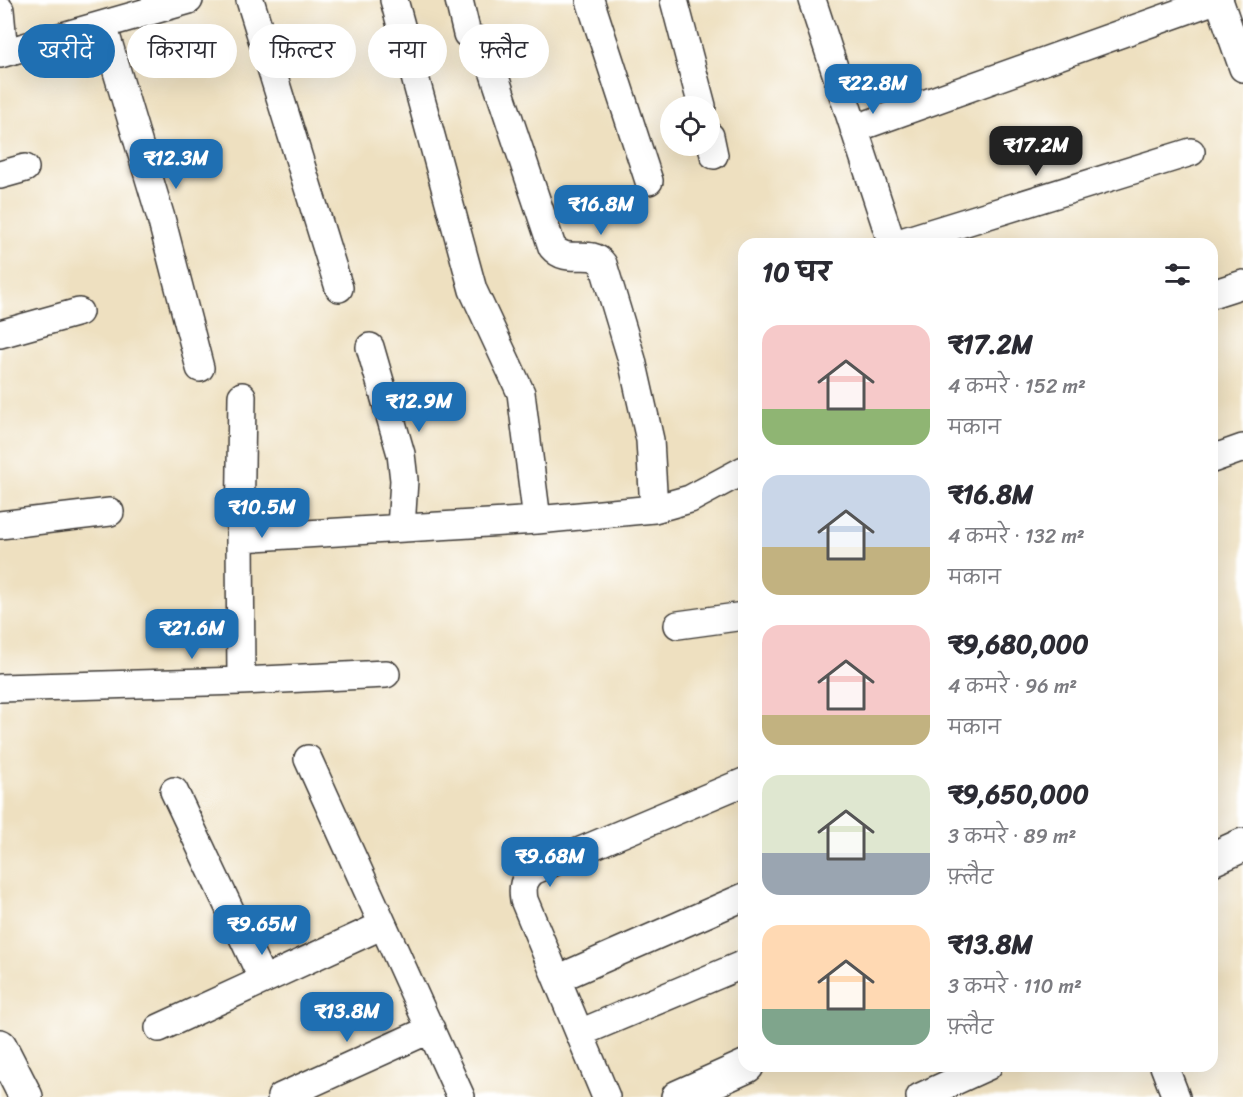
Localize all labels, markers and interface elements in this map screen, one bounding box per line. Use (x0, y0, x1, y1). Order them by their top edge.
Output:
chip: खरीदें (18, 24, 115, 78)
chip: किराया (127, 24, 237, 78)
chip: फ़िल्टर (249, 24, 356, 78)
chip: नया (368, 24, 447, 78)
chip: फ़्लैट (459, 24, 549, 78)
pin: ₹22.8M (824, 64, 922, 115)
text: ₹22.8M (839, 66, 907, 101)
map controls (660, 96, 720, 156)
button: locate (660, 96, 720, 156)
pin: ₹17.2M (987, 126, 1085, 177)
text: ₹17.2M (1003, 128, 1069, 163)
pin: ₹12.3M (127, 139, 225, 190)
text: ₹12.3M (144, 141, 208, 176)
pin: ₹16.8M (552, 185, 650, 236)
text: ₹16.8M (568, 187, 634, 222)
text: 10 घर (762, 249, 831, 295)
icon: filters (1161, 258, 1194, 291)
text: ₹17.2M (948, 321, 1033, 367)
icon: home (810, 349, 882, 421)
text: 4 कमरे · 152 m² (948, 369, 1086, 404)
pin: ₹12.9M (370, 382, 468, 433)
text: ₹12.9M (386, 384, 452, 419)
text: मकान (948, 410, 1001, 445)
text: ₹16.8M (948, 471, 1033, 517)
pin: ₹10.5M (213, 488, 311, 539)
text: ₹10.5M (229, 490, 296, 525)
icon: home (810, 499, 882, 571)
text: 4 कमरे · 132 m² (948, 519, 1085, 554)
text: मकान (948, 560, 1001, 595)
pin: ₹21.6M (143, 609, 241, 660)
text: ₹21.6M (159, 611, 225, 646)
text: ₹9,680,000 (948, 621, 1089, 667)
icon: home (810, 649, 882, 721)
text: 4 कमरे · 96 m² (948, 669, 1077, 704)
text: मकान (948, 710, 1001, 745)
text: ₹9,650,000 (948, 771, 1089, 817)
icon: home (810, 799, 882, 871)
text: 3 कमरे · 89 m² (948, 819, 1076, 854)
pin: ₹9.68M (501, 837, 599, 888)
text: ₹9.68M (515, 839, 585, 874)
text: फ़्लैट (948, 860, 994, 895)
pin: ₹9.65M (213, 905, 311, 956)
text: ₹9.65M (227, 907, 297, 942)
text: ₹13.8M (948, 921, 1033, 967)
icon: home (810, 949, 882, 1021)
text: 3 कमरे · 110 m² (948, 969, 1082, 1004)
pin: ₹13.8M (298, 992, 396, 1043)
text: ₹13.8M (314, 994, 380, 1029)
text: फ़्लैट (948, 1010, 994, 1045)

